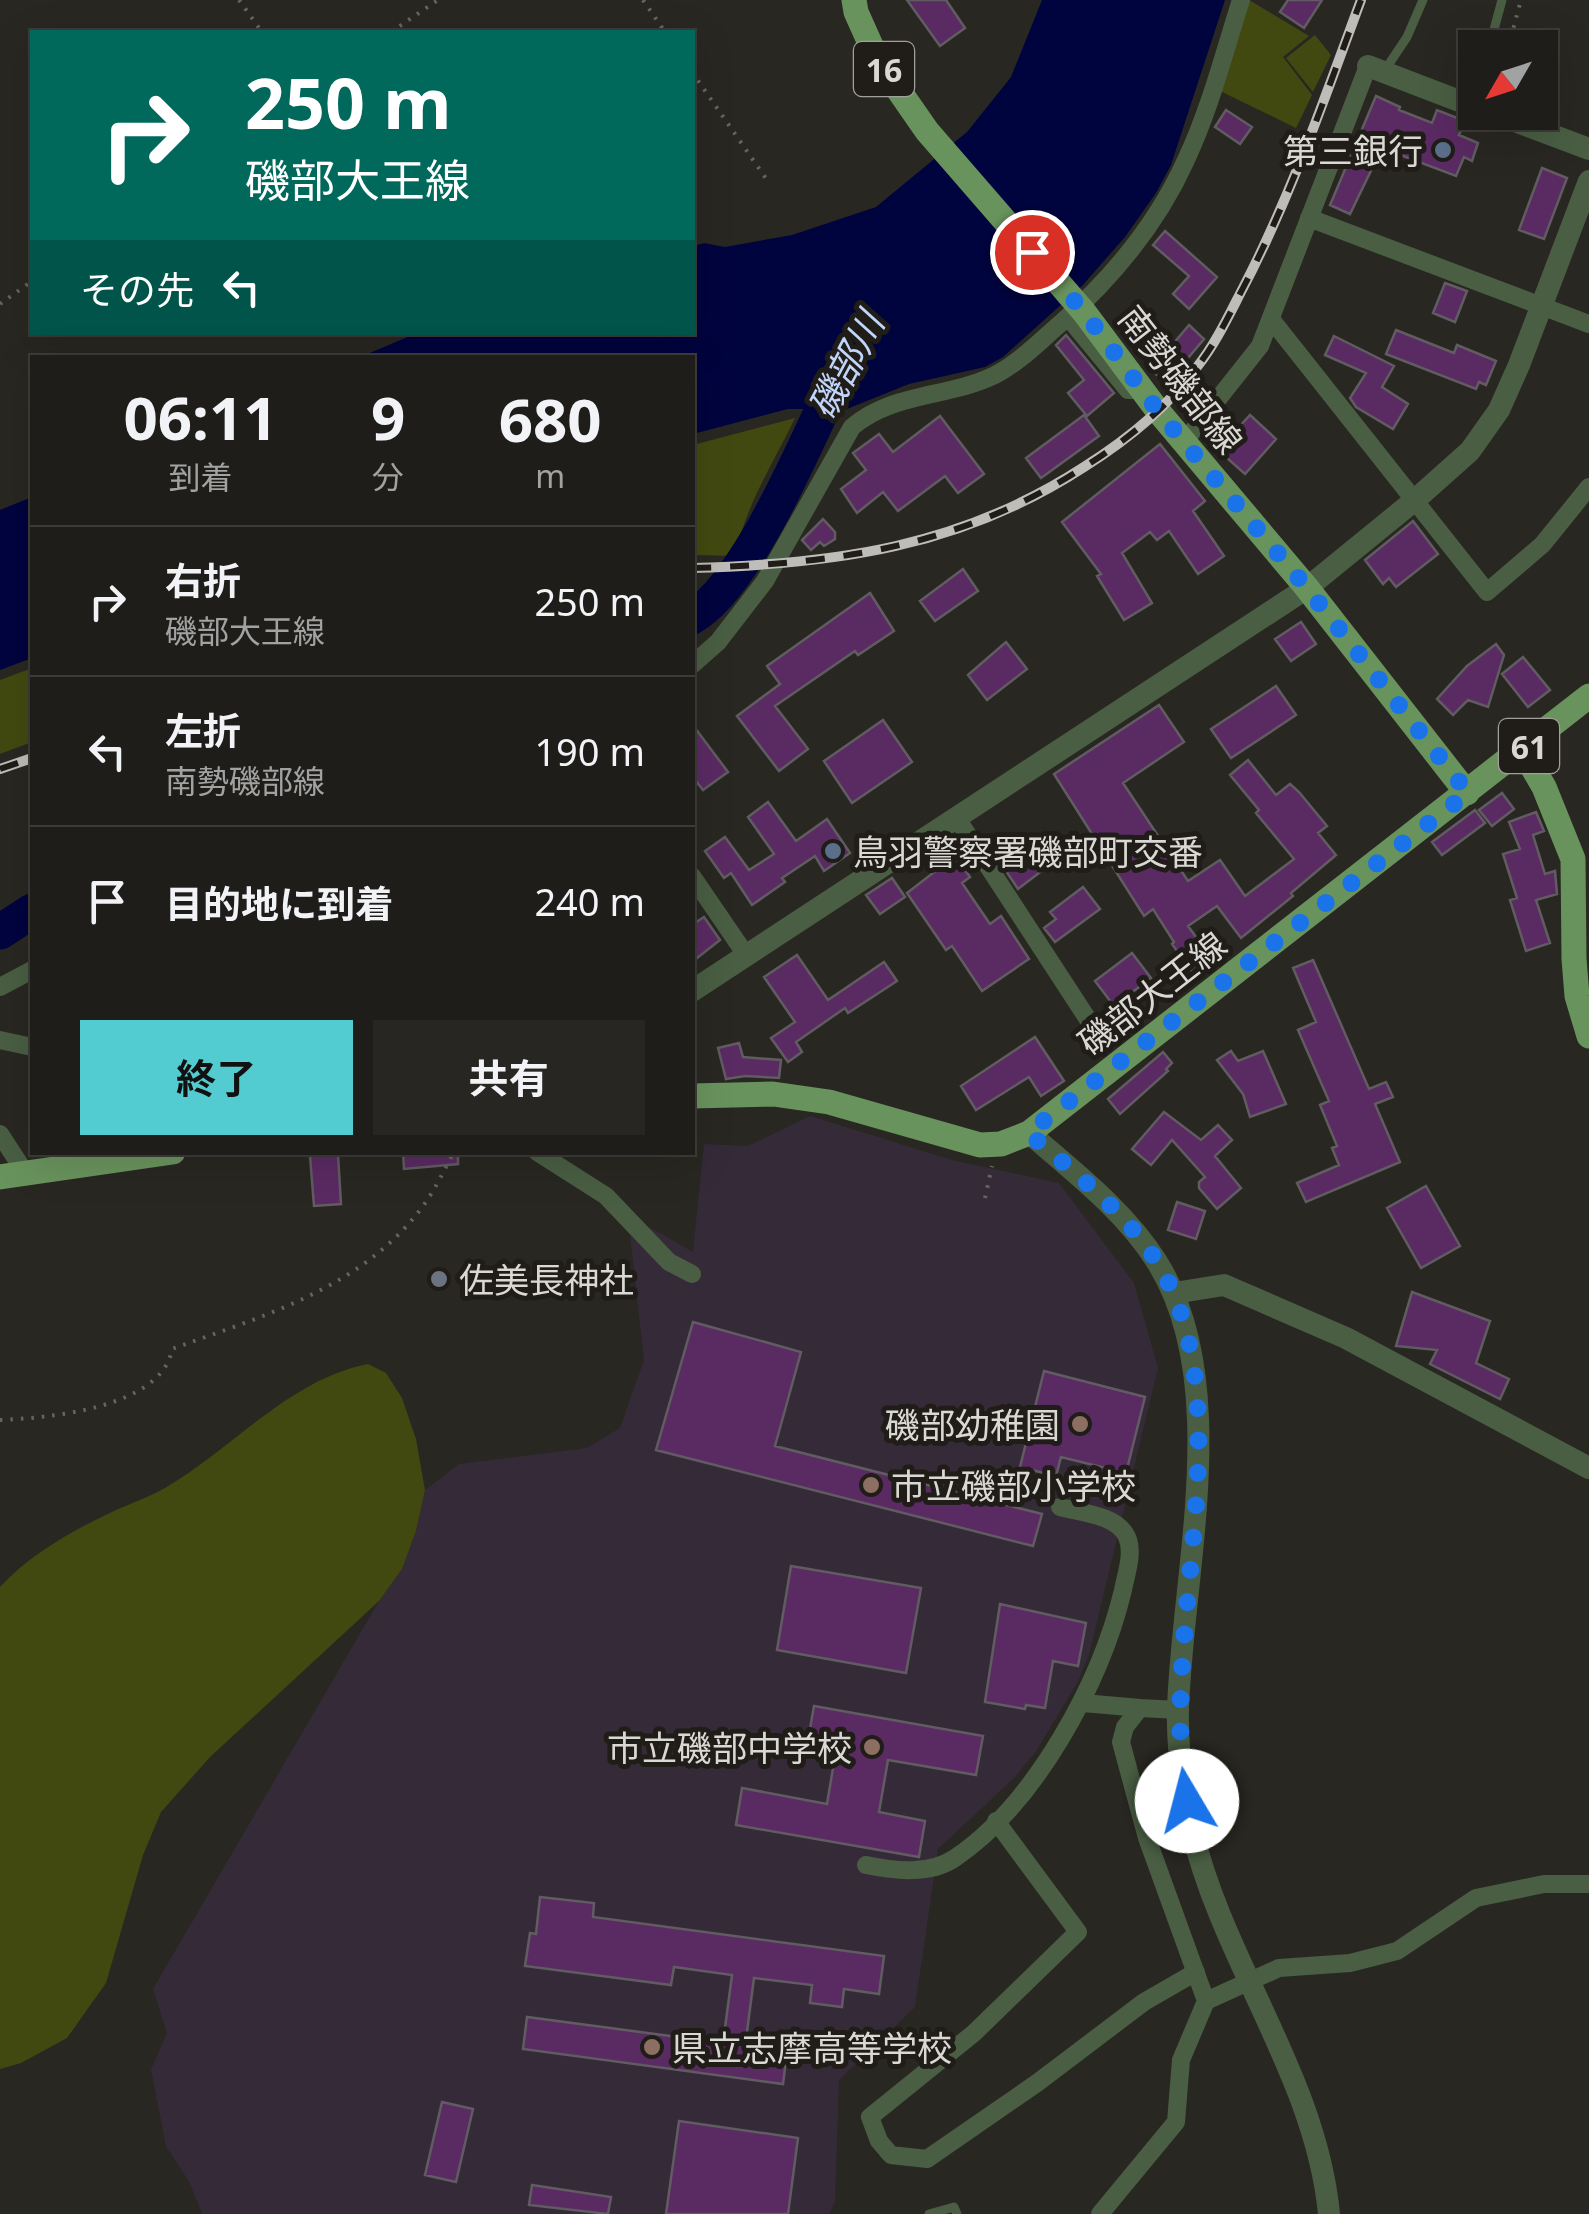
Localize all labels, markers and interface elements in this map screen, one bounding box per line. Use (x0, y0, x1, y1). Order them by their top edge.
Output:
north arrow (1458, 30, 1558, 130)
map controls (1458, 30, 1558, 130)
road number: 16 (854, 42, 914, 96)
text: 250 m (245, 54, 452, 150)
icon: right (80, 70, 210, 200)
place label: 第三銀行 (1283, 127, 1423, 174)
marker: 第三銀行 (1432, 139, 1454, 161)
text: 磯部大王線 (245, 149, 470, 210)
pin (990, 210, 1075, 295)
icon: arrive (1005, 225, 1060, 280)
icon: left (214, 260, 269, 315)
text: その先 (80, 263, 194, 315)
street label: 南勢磯部線 (1109, 296, 1253, 462)
water label: 磯部川 (795, 299, 897, 428)
text: 06:11 (123, 376, 278, 458)
text: 9 (371, 376, 405, 458)
text: 680 (499, 378, 602, 460)
text: m (535, 454, 565, 497)
text: 到着 (168, 455, 232, 498)
text: 分 (372, 455, 404, 498)
text: 右折 (165, 554, 241, 606)
icon: right (80, 574, 135, 629)
text: 250 m (534, 575, 645, 627)
text: 磯部大王線 (165, 609, 325, 652)
text: 左折 (165, 704, 241, 756)
road number: 61 (1499, 719, 1559, 773)
icon: left (80, 724, 135, 779)
text: 190 m (534, 725, 645, 777)
text: 南勢磯部線 (165, 759, 325, 802)
place label: 鳥羽警察署磯部町交番 (853, 828, 1203, 875)
marker: 鳥羽警察署磯部町交番 (822, 840, 844, 862)
icon: arrive (80, 874, 135, 929)
text: 240 m (534, 875, 645, 927)
text: 目的地に到着 (165, 877, 393, 929)
street label: 磯部大王線 (1069, 921, 1235, 1065)
button: 終了 (80, 1020, 353, 1135)
button: 共有 (373, 1020, 645, 1135)
place label: 佐美長神社 (459, 1256, 634, 1303)
marker: 佐美長神社 (428, 1268, 450, 1290)
place label: 磯部幼稚園 (885, 1401, 1060, 1448)
marker: 磯部幼稚園 (1069, 1413, 1091, 1435)
place label: 市立磯部小学校 (891, 1462, 1136, 1509)
marker: 市立磯部小学校 (860, 1474, 882, 1496)
place label: 市立磯部中学校 (607, 1724, 852, 1771)
marker: 市立磯部中学校 (861, 1736, 883, 1758)
position arrow (1135, 1749, 1239, 1853)
place label: 県立志摩高等学校 (672, 2024, 952, 2071)
marker: 県立志摩高等学校 (641, 2036, 663, 2058)

